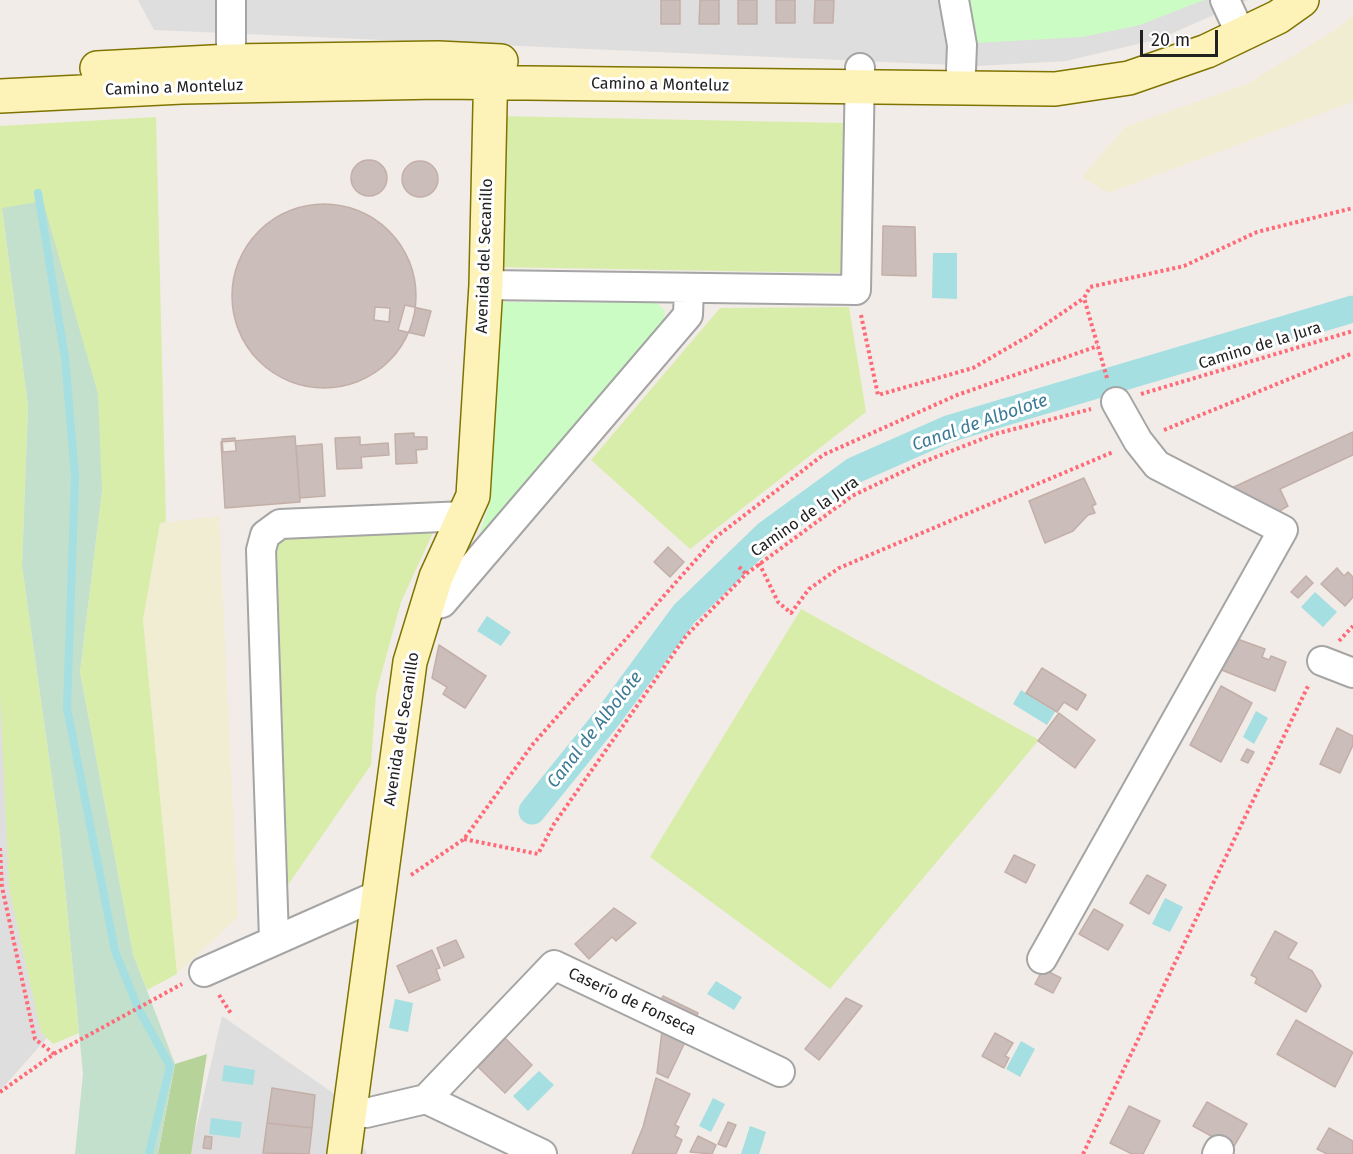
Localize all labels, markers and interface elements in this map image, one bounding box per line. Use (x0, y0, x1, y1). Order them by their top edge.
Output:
scale bar (1143, 18, 1221, 56)
text: 20 m (1151, 29, 1190, 51)
street label: Camino a Monteluz (591, 74, 729, 96)
street label: Camino a Monteluz (105, 76, 243, 100)
street label: Avenida del Secanillo (473, 178, 497, 334)
street label: Camino de la Jura (1196, 318, 1324, 374)
water label: Canal de Albolote (909, 390, 1051, 456)
street label: Camino de la Jura (747, 473, 863, 561)
street label: Avenida del Secanillo (380, 651, 424, 807)
water label: Canal de Albolote (543, 667, 647, 793)
street label: Caserío de Fonseca (565, 964, 699, 1040)

